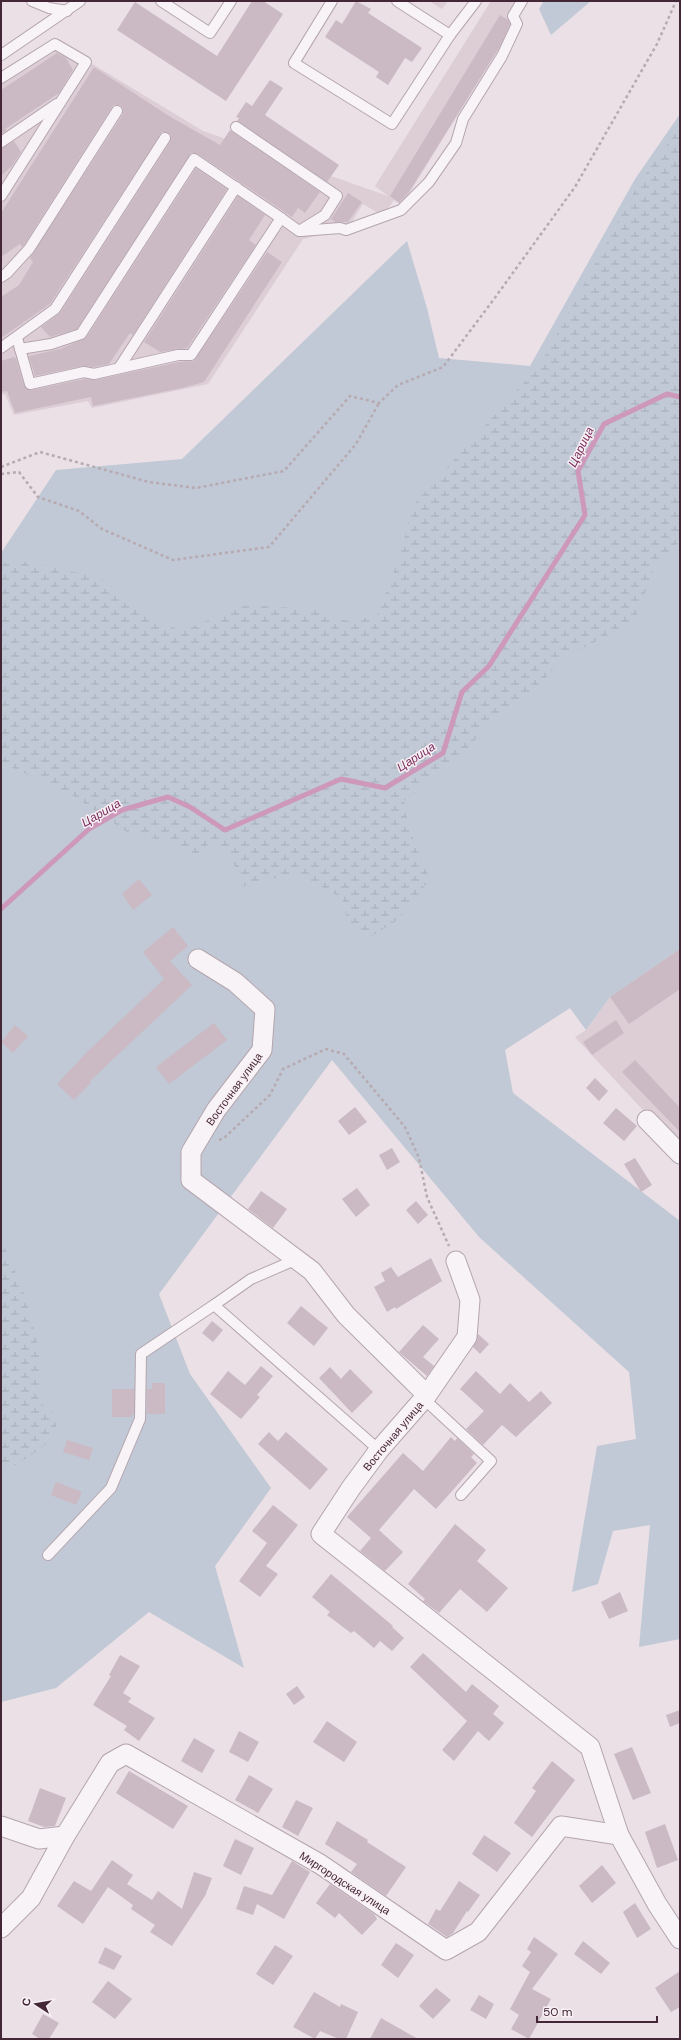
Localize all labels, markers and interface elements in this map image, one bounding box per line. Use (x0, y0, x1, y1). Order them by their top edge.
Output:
water label: Царица (564, 424, 598, 470)
water label: Царица (394, 738, 439, 775)
water label: Царица (78, 795, 124, 831)
street label: Восточная улица (203, 1049, 266, 1128)
street label: Восточная улица (360, 1398, 427, 1474)
street label: Миргородская улица (297, 1848, 394, 1918)
north arrow (16, 1984, 56, 2024)
text: С (19, 1997, 34, 2007)
scale bar (537, 1998, 657, 2024)
text: 50 m (543, 2004, 572, 2020)

